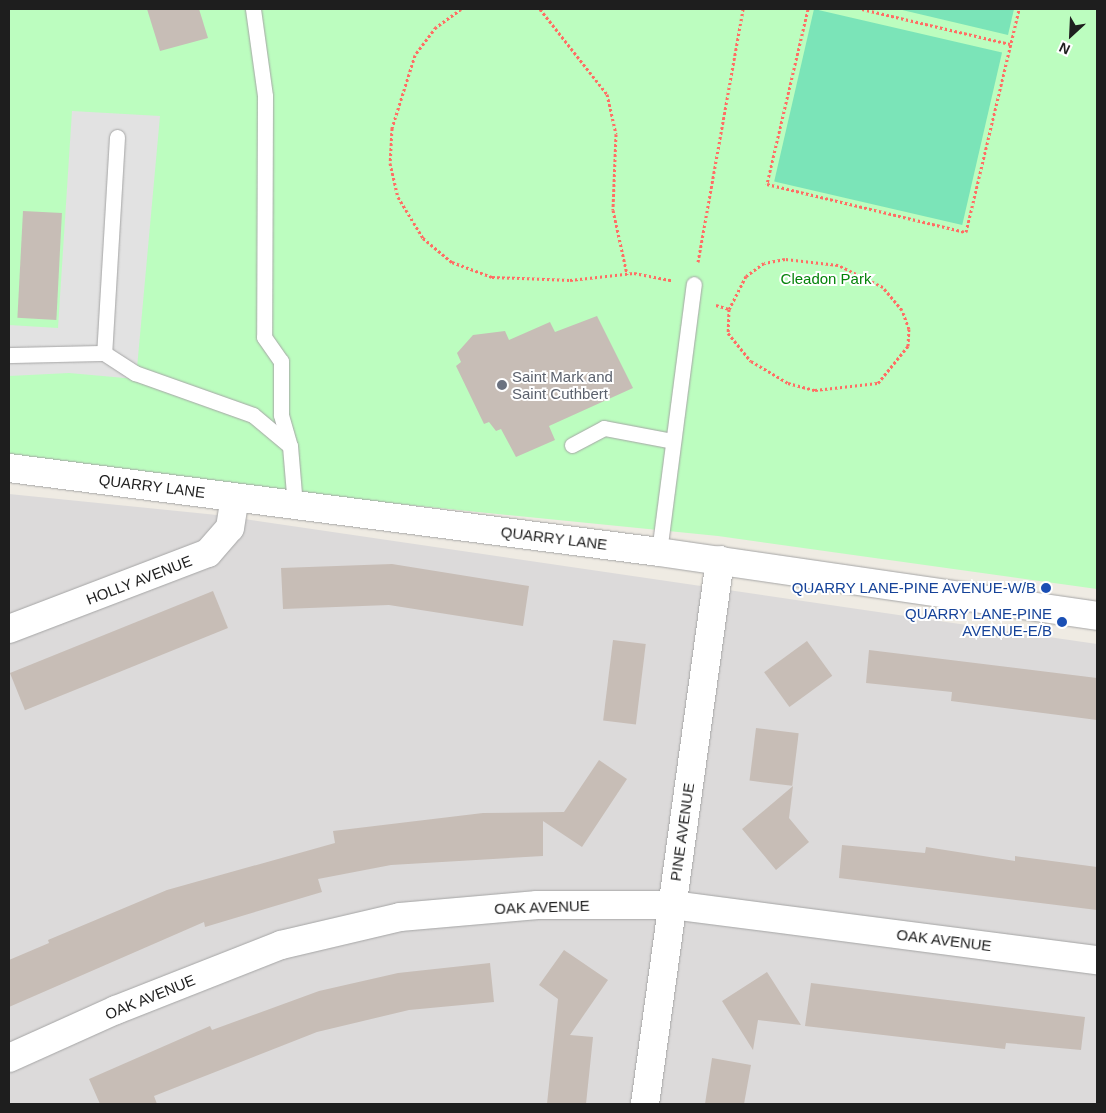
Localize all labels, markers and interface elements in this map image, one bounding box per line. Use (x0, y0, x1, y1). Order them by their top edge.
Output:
north arrow (1046, 10, 1096, 60)
text: N (1057, 39, 1073, 58)
park label: Cleadon Park (781, 270, 871, 288)
place label: Saint Mark and Saint Cuthbert (512, 367, 613, 402)
marker: Saint Mark and Saint Cuthbert (496, 379, 508, 391)
street label: QUARRY LANE (98, 471, 206, 501)
street label: QUARRY LANE (500, 523, 608, 553)
street label: HOLLY AVENUE (83, 551, 195, 609)
place label: QUARRY LANE-PINE AVENUE-W/B (791, 579, 1036, 597)
marker: QUARRY LANE-PINE AVENUE-W/B (1040, 582, 1052, 594)
place label: QUARRY LANE-PINE AVENUE-E/B (905, 604, 1052, 639)
marker: QUARRY LANE-PINE AVENUE-E/B (1056, 616, 1068, 628)
street label: PINE AVENUE (666, 781, 698, 883)
street label: OAK AVENUE (494, 896, 590, 918)
street label: OAK AVENUE (895, 925, 993, 955)
street label: OAK AVENUE (102, 971, 198, 1023)

